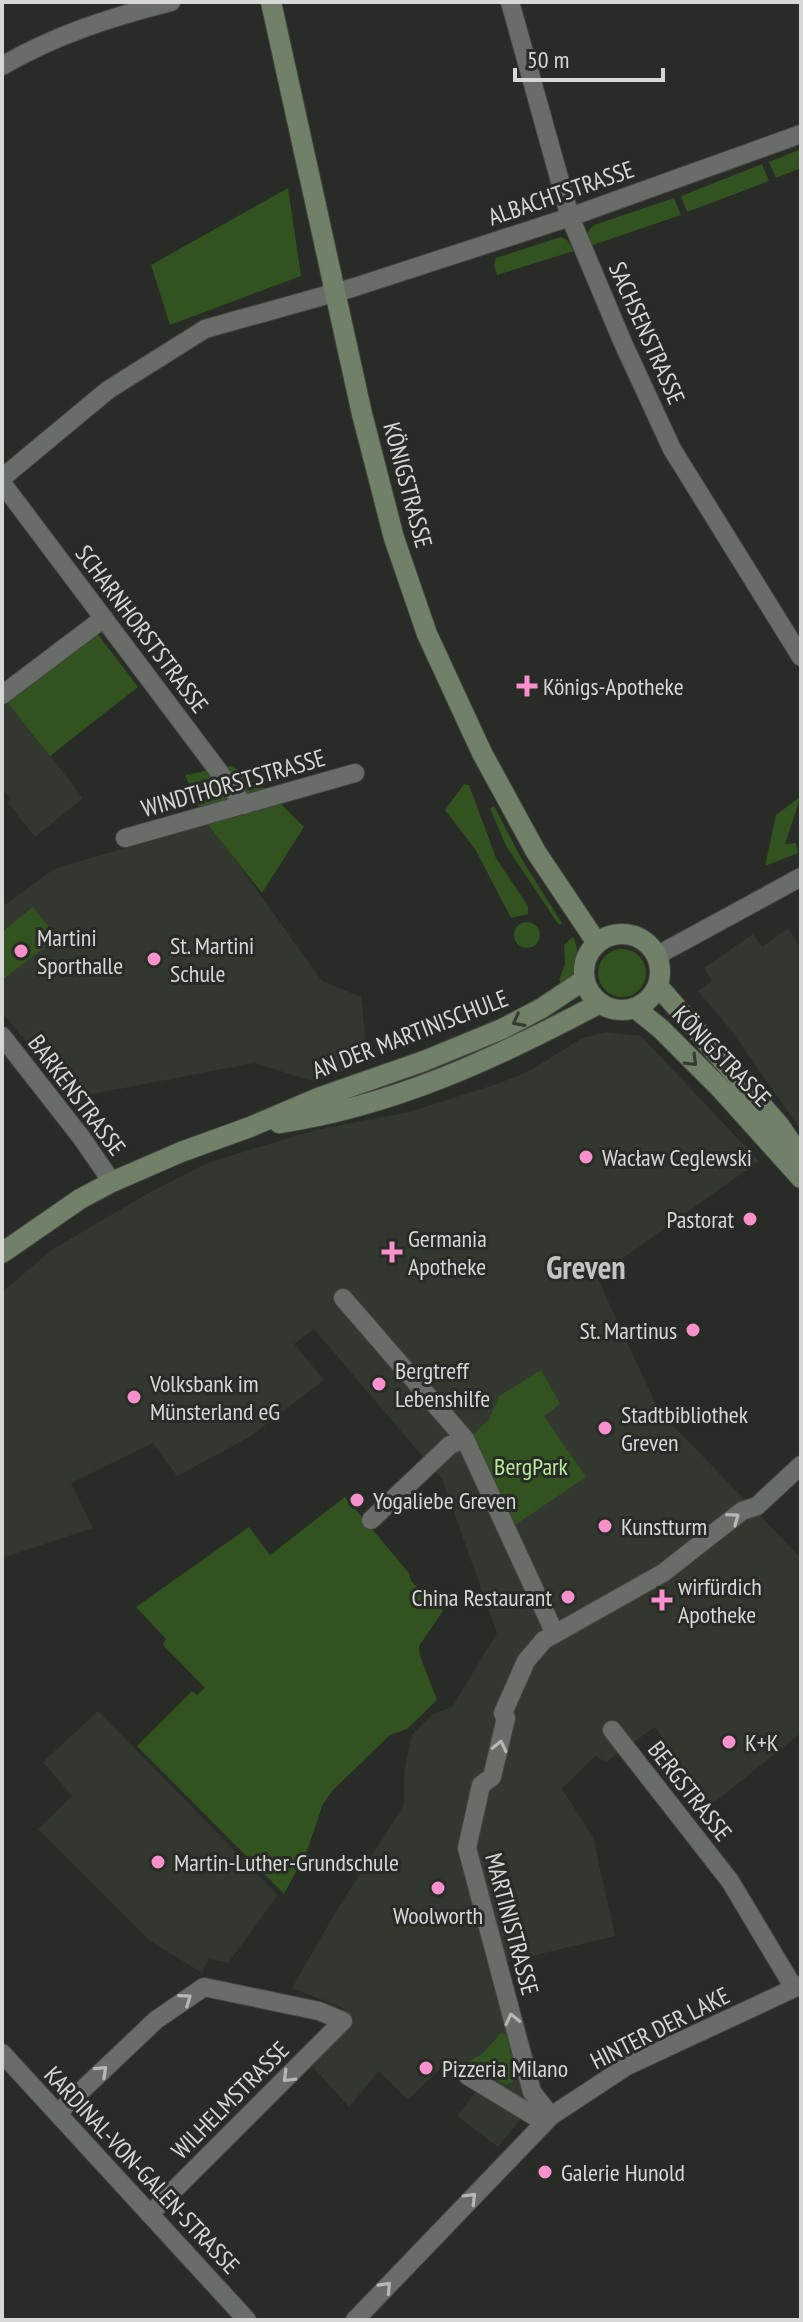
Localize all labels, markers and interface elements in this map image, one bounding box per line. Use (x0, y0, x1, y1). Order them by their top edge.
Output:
scale bar (515, 32, 663, 82)
text: 50 m (527, 44, 569, 75)
street label: ALBACHTSTRASSE (484, 154, 638, 232)
street label: SACHSENSTRASSE (602, 257, 692, 409)
street label: KÖNIGSTRASSE (376, 419, 440, 551)
street label: SCHARNHORSTSTRASSE (69, 539, 215, 719)
place label: Königs-Apotheke (543, 671, 684, 702)
marker: Königs-Apotheke (518, 677, 536, 695)
street label: WINDTHORSTSTRASSE (138, 742, 328, 824)
place label: Martini Sporthalle (37, 922, 123, 981)
place label: St. Martini Schule (170, 930, 254, 989)
marker: Martini Sporthalle (12, 942, 30, 960)
marker: St. Martini Schule (145, 950, 163, 968)
street label: AN DER MARTINISCHULE (308, 982, 512, 1086)
street label: KÖNIGSTRASSE (666, 999, 778, 1113)
one-way arrow (511, 1011, 526, 1026)
street label: BARKENSTRASSE (21, 1028, 133, 1162)
one-way arrow (683, 1052, 698, 1066)
place label: Wacław Ceglewski (602, 1142, 752, 1173)
marker: Wacław Ceglewski (577, 1148, 595, 1166)
place label: Pastorat (667, 1204, 734, 1235)
marker: Pastorat (741, 1210, 759, 1228)
place label: Germania Apotheke (408, 1223, 487, 1282)
marker: Germania Apotheke (383, 1243, 401, 1261)
district label: Greven (546, 1246, 626, 1288)
place label: St. Martinus (579, 1315, 677, 1346)
marker: St. Martinus (684, 1321, 702, 1339)
place label: Bergtreff Lebenshilfe (395, 1355, 490, 1414)
place label: Volksbank im Münsterland eG (149, 1368, 280, 1427)
marker: Bergtreff Lebenshilfe (370, 1375, 388, 1393)
marker: Volksbank im Münsterland eG (125, 1388, 143, 1406)
place label: Stadtbibliothek Greven (621, 1399, 749, 1458)
marker: Stadtbibliothek Greven (596, 1419, 614, 1437)
park label: BergPark (494, 1451, 569, 1482)
place label: Yogaliebe Greven (373, 1485, 516, 1516)
marker: Yogaliebe Greven (348, 1491, 366, 1509)
place label: Kunstturm (621, 1511, 707, 1542)
one-way arrow (725, 1514, 739, 1528)
marker: Kunstturm (596, 1517, 614, 1535)
place label: wirfürdich Apotheke (678, 1571, 762, 1630)
place label: China Restaurant (411, 1582, 552, 1613)
marker: China Restaurant (559, 1588, 577, 1606)
marker: wirfürdich Apotheke (653, 1591, 671, 1609)
place label: K+K (745, 1727, 779, 1758)
marker: K+K (720, 1733, 738, 1751)
street label: BERGSTRASSE (641, 1735, 739, 1847)
one-way arrow (491, 1739, 508, 1753)
place label: Martin-Luther-Grundschule (174, 1847, 399, 1878)
street label: MARTINISTRASSE (478, 1849, 546, 1999)
marker: Martin-Luther-Grundschule (149, 1853, 167, 1871)
marker: Woolworth (429, 1879, 447, 1897)
place label: Woolworth (393, 1900, 483, 1931)
street label: HINTER DER LAKE (585, 1980, 735, 2076)
one-way arrow (177, 1994, 191, 2009)
one-way arrow (504, 2013, 521, 2027)
street label: WILHELMSTRASSE (165, 2035, 295, 2165)
place label: Pizzeria Milano (442, 2053, 568, 2084)
marker: Pizzeria Milano (417, 2059, 435, 2077)
street label: KARDINAL-VON-GALEN-STRASSE (38, 2060, 246, 2280)
one-way arrow (93, 2066, 107, 2081)
one-way arrow (283, 2067, 297, 2082)
place label: Galerie Hunold (561, 2157, 685, 2188)
marker: Galerie Hunold (536, 2163, 554, 2181)
one-way arrow (462, 2193, 477, 2207)
one-way arrow (376, 2282, 391, 2296)

